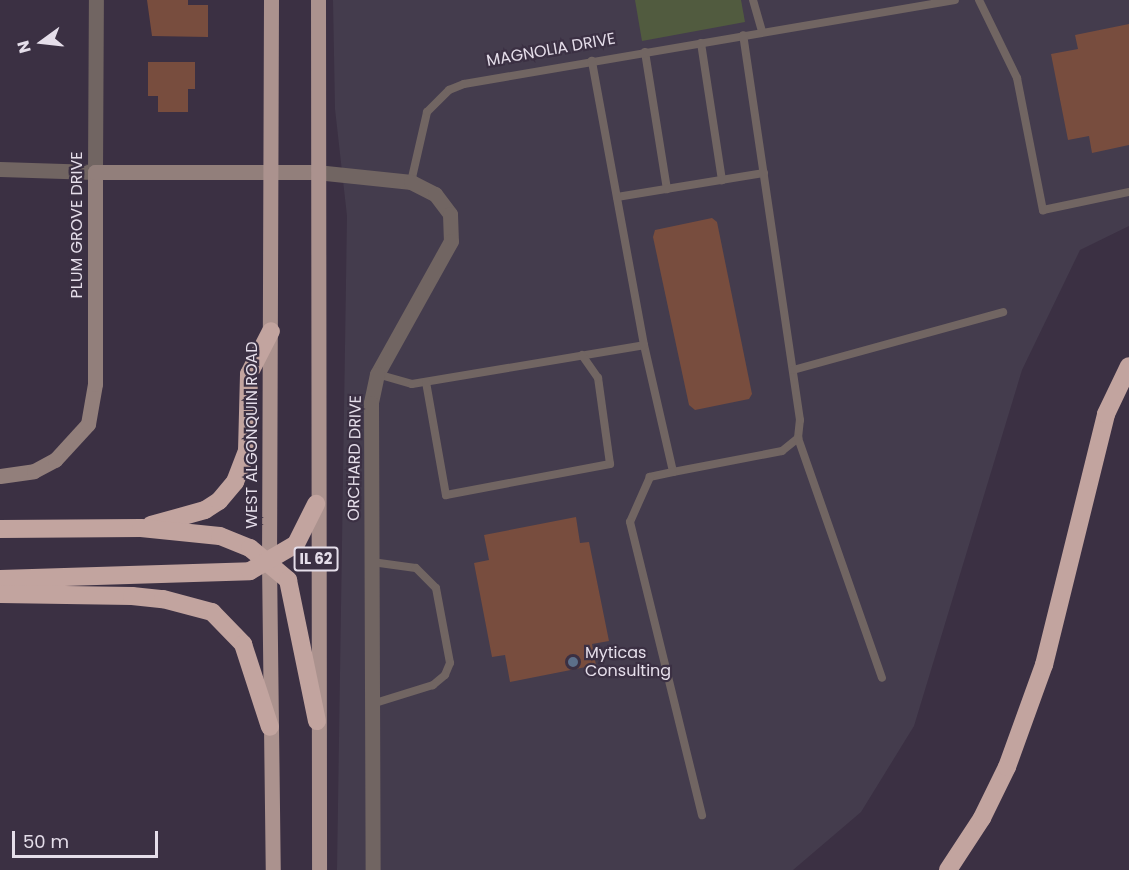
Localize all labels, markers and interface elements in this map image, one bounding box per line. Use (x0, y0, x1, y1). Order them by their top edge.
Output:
north arrow (12, 12, 72, 72)
street label: MAGNOLIA DRIVE (485, 29, 617, 71)
text: N (11, 38, 37, 56)
street label: PLUM GROVE DRIVE (67, 151, 87, 299)
street label: WEST ALGONQUIN ROAD (242, 341, 262, 529)
street label: ORCHARD DRIVE (344, 395, 366, 521)
road number: IL 62 (294, 547, 338, 571)
place label: Myticas Consulting (585, 643, 671, 681)
marker: Myticas Consulting (566, 655, 580, 669)
scale bar (15, 819, 160, 857)
text: 50 m (23, 829, 69, 854)

